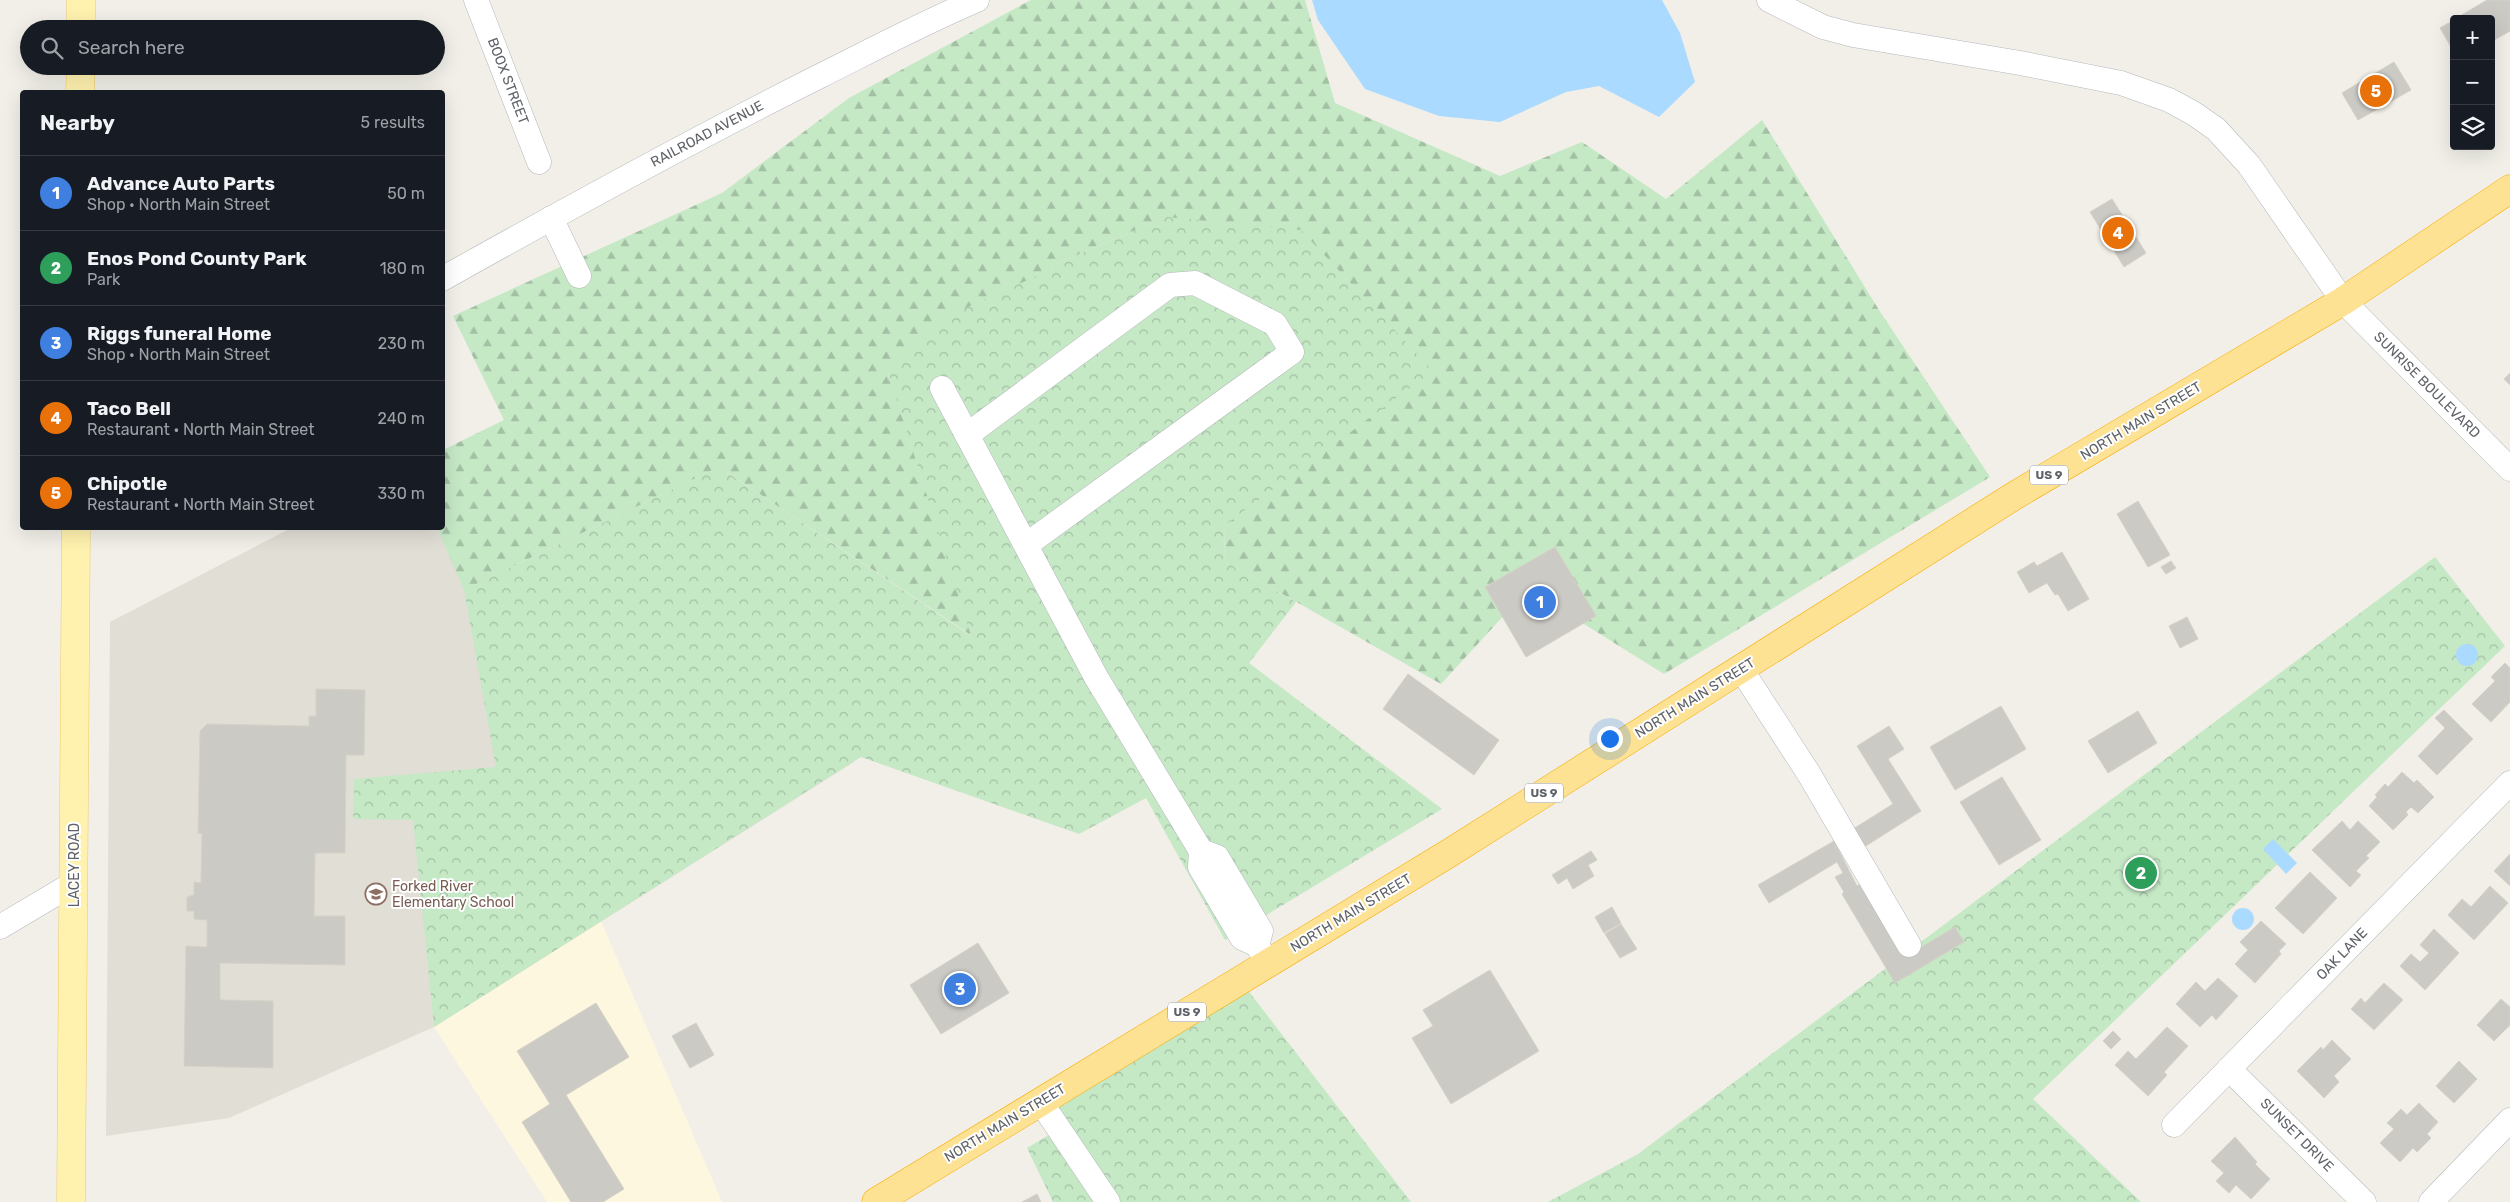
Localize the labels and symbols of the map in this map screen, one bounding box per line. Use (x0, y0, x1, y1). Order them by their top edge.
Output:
street label: BOOX STREET (484, 35, 532, 127)
pin: 5 (2360, 72, 2392, 110)
street label: RAILROAD AVENUE (648, 97, 766, 171)
pin: 4 (2102, 214, 2134, 252)
street label: SUNRISE BOULEVARD (2370, 328, 2484, 442)
street label: NORTH MAIN STREET (2077, 378, 2205, 464)
road number: US 9 (2030, 466, 2068, 484)
pin: 1 (1524, 583, 1556, 621)
street label: NORTH MAIN STREET (1632, 654, 1758, 742)
your location (1597, 726, 1623, 752)
road number: US 9 (1525, 784, 1563, 802)
street label: LACEY ROAD (66, 823, 83, 907)
pin: 2 (2125, 854, 2157, 892)
street label: NORTH MAIN STREET (1287, 870, 1415, 956)
place label: Forked River Elementary School (392, 878, 514, 911)
school or university icon: Forked River Elementary School (364, 882, 388, 906)
street label: OAK LANE (2313, 924, 2371, 984)
pin: 3 (944, 970, 976, 1008)
road number: US 9 (1168, 1002, 1206, 1022)
street label: NORTH MAIN STREET (941, 1080, 1069, 1166)
street label: SUNSET DRIVE (2257, 1095, 2337, 1175)

